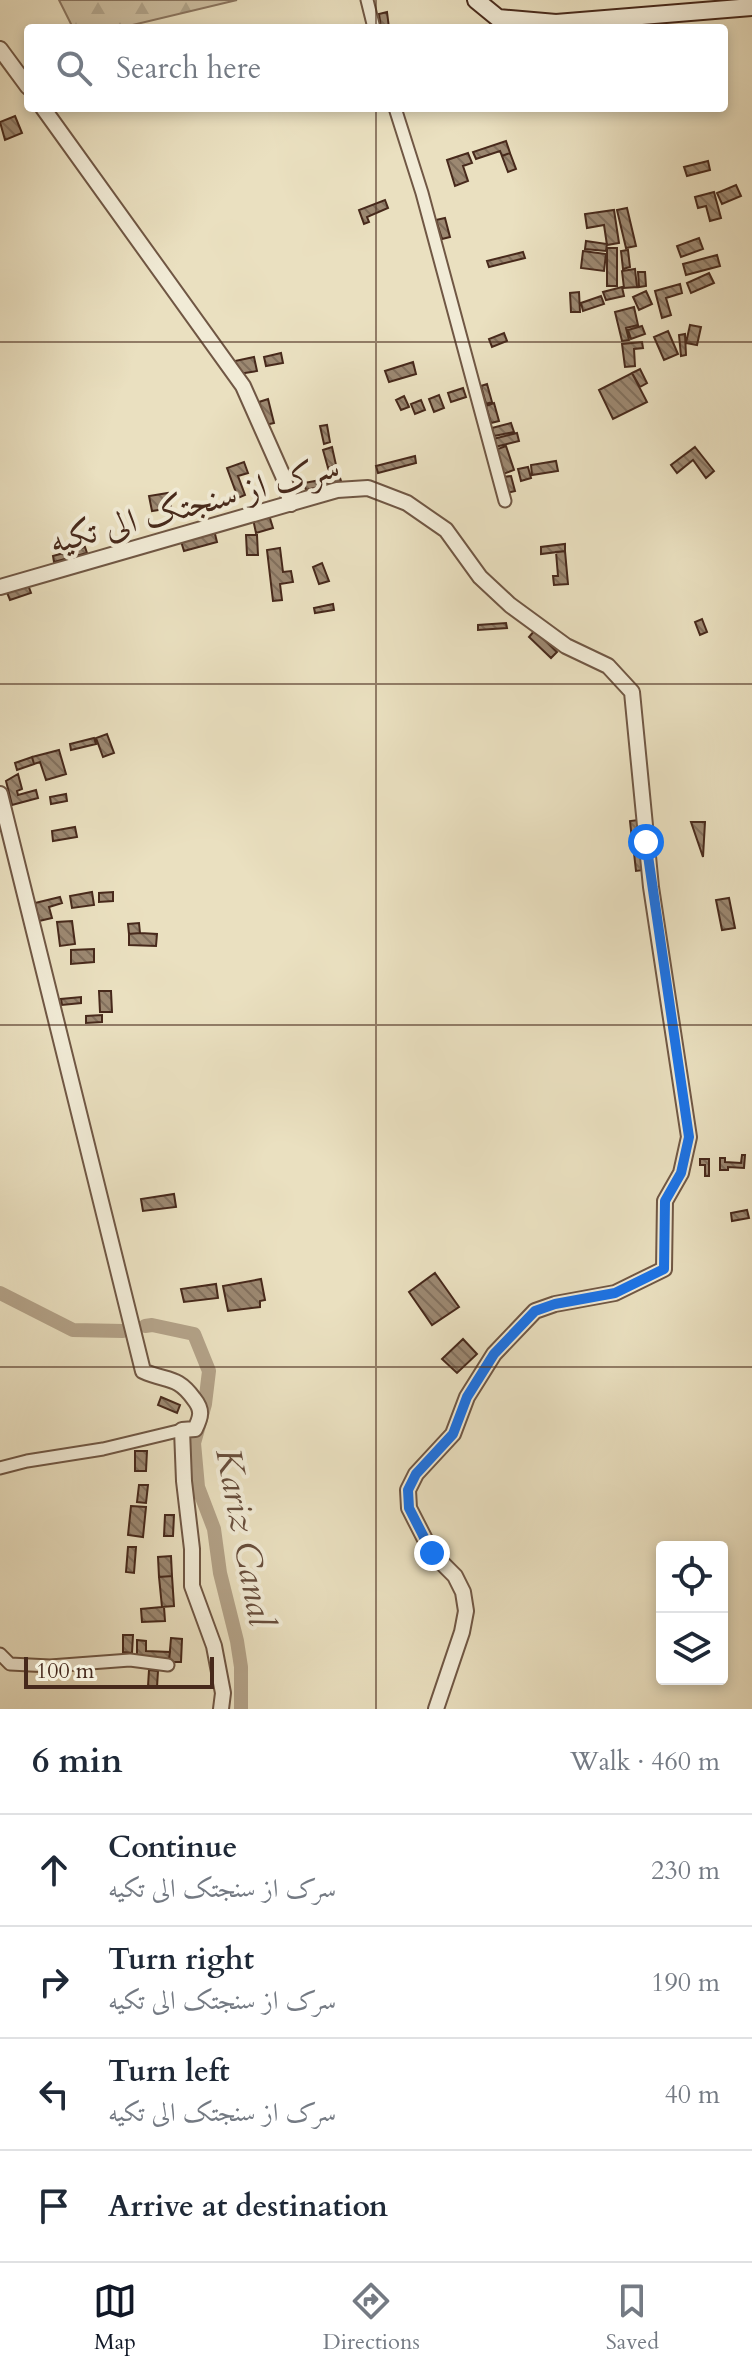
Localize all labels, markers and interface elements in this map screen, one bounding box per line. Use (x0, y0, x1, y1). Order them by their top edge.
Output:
search box (24, 24, 728, 112)
icon: search (52, 46, 96, 90)
text: Search here (116, 48, 261, 89)
street label: سرک از سنجتک الی تکیه (44, 443, 344, 565)
route start (628, 824, 664, 860)
water label: Kariz Canal (203, 1444, 286, 1632)
route end (414, 1535, 450, 1571)
map controls (656, 1541, 728, 1685)
button: locate (656, 1541, 728, 1613)
button: layers (656, 1613, 728, 1685)
scale bar (24, 1653, 214, 1689)
text: 100 m (36, 1656, 94, 1686)
text: 6 min (32, 1738, 123, 1784)
text: Walk · 460 m (570, 1744, 720, 1779)
text: Continue (108, 1827, 237, 1868)
icon: ahead (32, 1848, 76, 1892)
text: 230 m (651, 1853, 720, 1888)
text: سرک از سنجتک الی تکیه (108, 1871, 336, 1906)
text: Turn right (108, 1939, 254, 1980)
icon: right (32, 1960, 76, 2004)
text: 190 m (651, 1965, 720, 2000)
text: سرک از سنجتک الی تکیه (108, 1983, 336, 2018)
text: Turn left (108, 2051, 230, 2092)
icon: left (32, 2072, 76, 2116)
text: 40 m (664, 2077, 720, 2112)
text: سرک از سنجتک الی تکیه (108, 2095, 336, 2130)
icon: arrive (32, 2184, 76, 2228)
text: Arrive at destination (108, 2186, 388, 2227)
tab: Map (93, 2279, 137, 2357)
tab: Directions (323, 2279, 420, 2357)
tab: Saved (606, 2279, 659, 2357)

